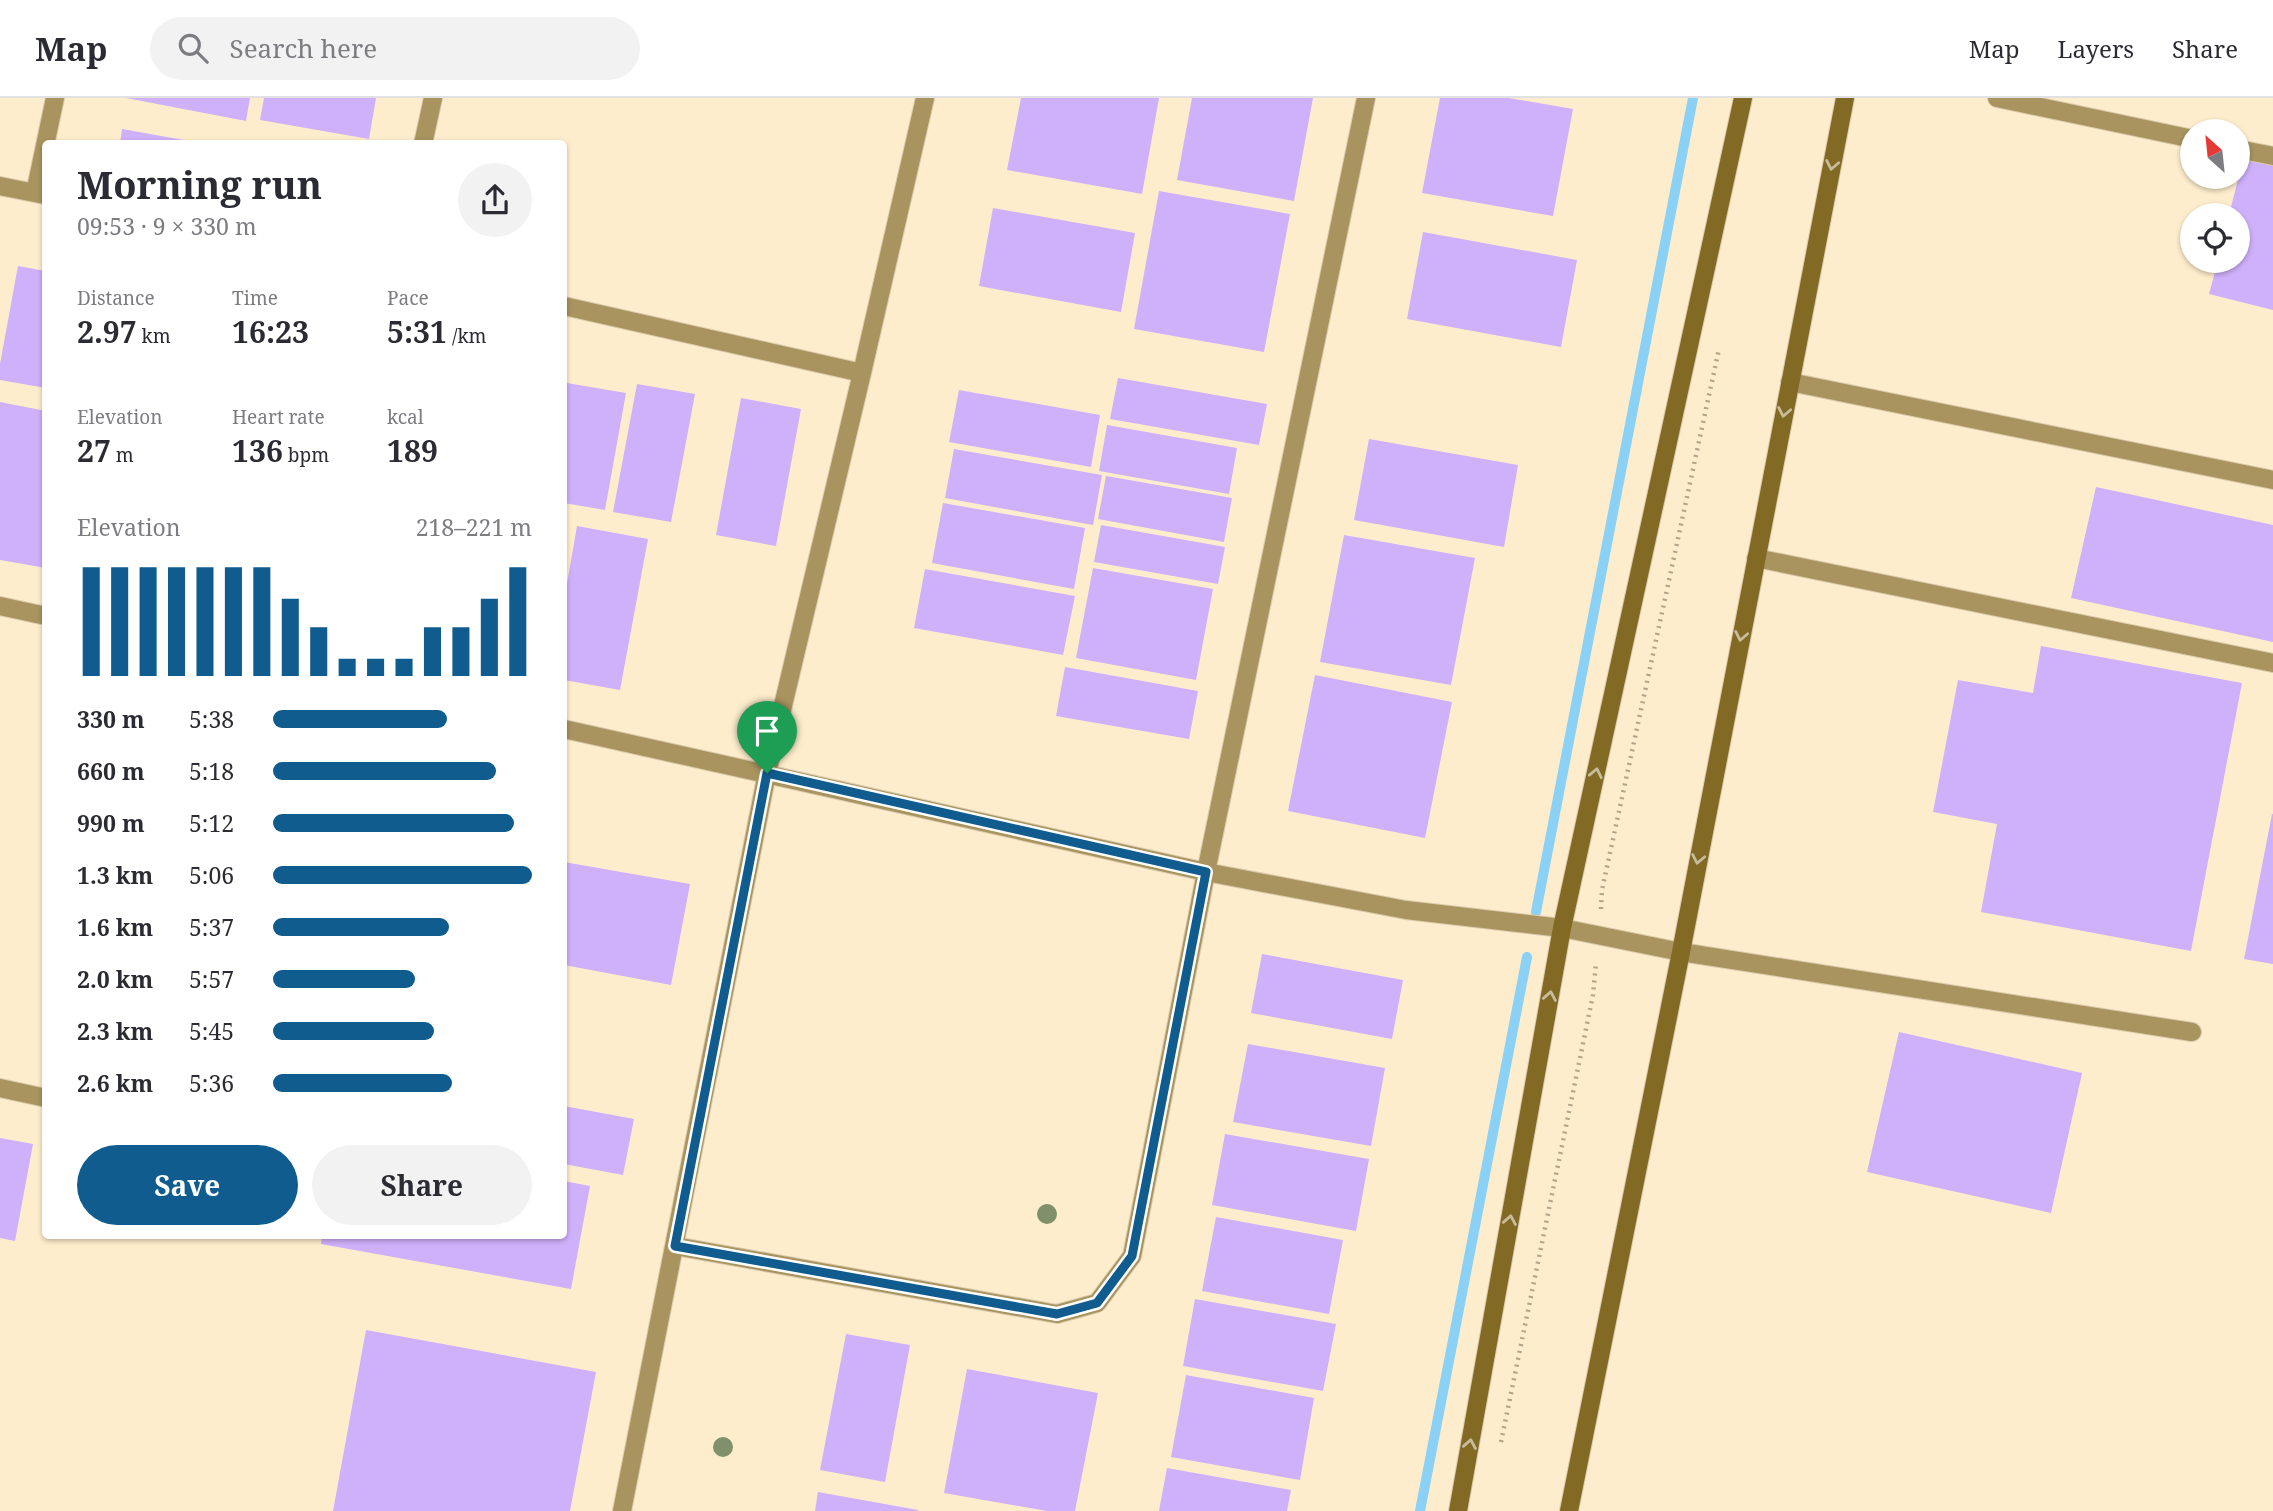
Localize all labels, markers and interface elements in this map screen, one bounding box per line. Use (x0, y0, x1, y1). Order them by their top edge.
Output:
search box (150, 17, 640, 80)
text: Map (35, 26, 108, 71)
icon: search (174, 29, 212, 67)
text: Search here (230, 30, 377, 66)
text: Map (1969, 32, 2020, 65)
text: Layers (2058, 32, 2134, 65)
text: Share (2172, 32, 2238, 65)
north arrow (2180, 119, 2250, 189)
map controls (2180, 119, 2250, 273)
text: Morning run (77, 158, 322, 210)
one-way arrow (1825, 159, 1840, 171)
button: share (458, 163, 532, 237)
button: locate (2180, 203, 2250, 273)
text: 09:53 · 9 × 330 m (77, 210, 257, 242)
text: Distance (77, 285, 155, 311)
text: Time (232, 285, 278, 311)
text: Pace (387, 285, 429, 311)
text: 2.97 (77, 311, 137, 352)
text: 16:23 (232, 311, 309, 352)
text: 5:31 (387, 311, 447, 352)
text: km (137, 323, 171, 349)
text: /km (447, 323, 486, 349)
text: Elevation (77, 404, 163, 430)
text: Heart rate (232, 404, 325, 430)
text: kcal (387, 404, 424, 430)
one-way arrow (1778, 406, 1793, 418)
text: 27 (77, 430, 111, 471)
text: 136 (232, 430, 283, 471)
text: 189 (387, 430, 438, 471)
text: m (111, 442, 134, 468)
text: bpm (283, 442, 329, 468)
text: Elevation (77, 511, 181, 543)
text: 218–221 m (416, 511, 532, 543)
one-way arrow (1735, 630, 1750, 642)
pin (737, 701, 797, 773)
text: 330 m (77, 703, 145, 735)
text: 5:38 (189, 703, 234, 735)
icon: arrive (748, 712, 786, 750)
text: 660 m (77, 755, 145, 787)
text: 5:18 (189, 755, 234, 787)
one-way arrow (1587, 767, 1602, 779)
text: 990 m (77, 807, 145, 839)
text: 5:12 (189, 807, 234, 839)
one-way arrow (1692, 853, 1707, 865)
text: 1.3 km (77, 859, 153, 891)
text: 5:06 (189, 859, 234, 891)
text: 1.6 km (77, 911, 153, 943)
text: 5:37 (189, 911, 234, 943)
text: 2.0 km (77, 963, 153, 995)
text: 5:57 (189, 963, 234, 995)
one-way arrow (1542, 990, 1557, 1002)
text: 2.3 km (77, 1015, 153, 1047)
text: 5:45 (189, 1015, 234, 1047)
text: 2.6 km (77, 1067, 153, 1099)
text: 5:36 (189, 1067, 234, 1099)
button: Save (77, 1145, 298, 1225)
button: Share (312, 1145, 532, 1225)
one-way arrow (1502, 1214, 1517, 1226)
one-way arrow (1462, 1438, 1477, 1450)

